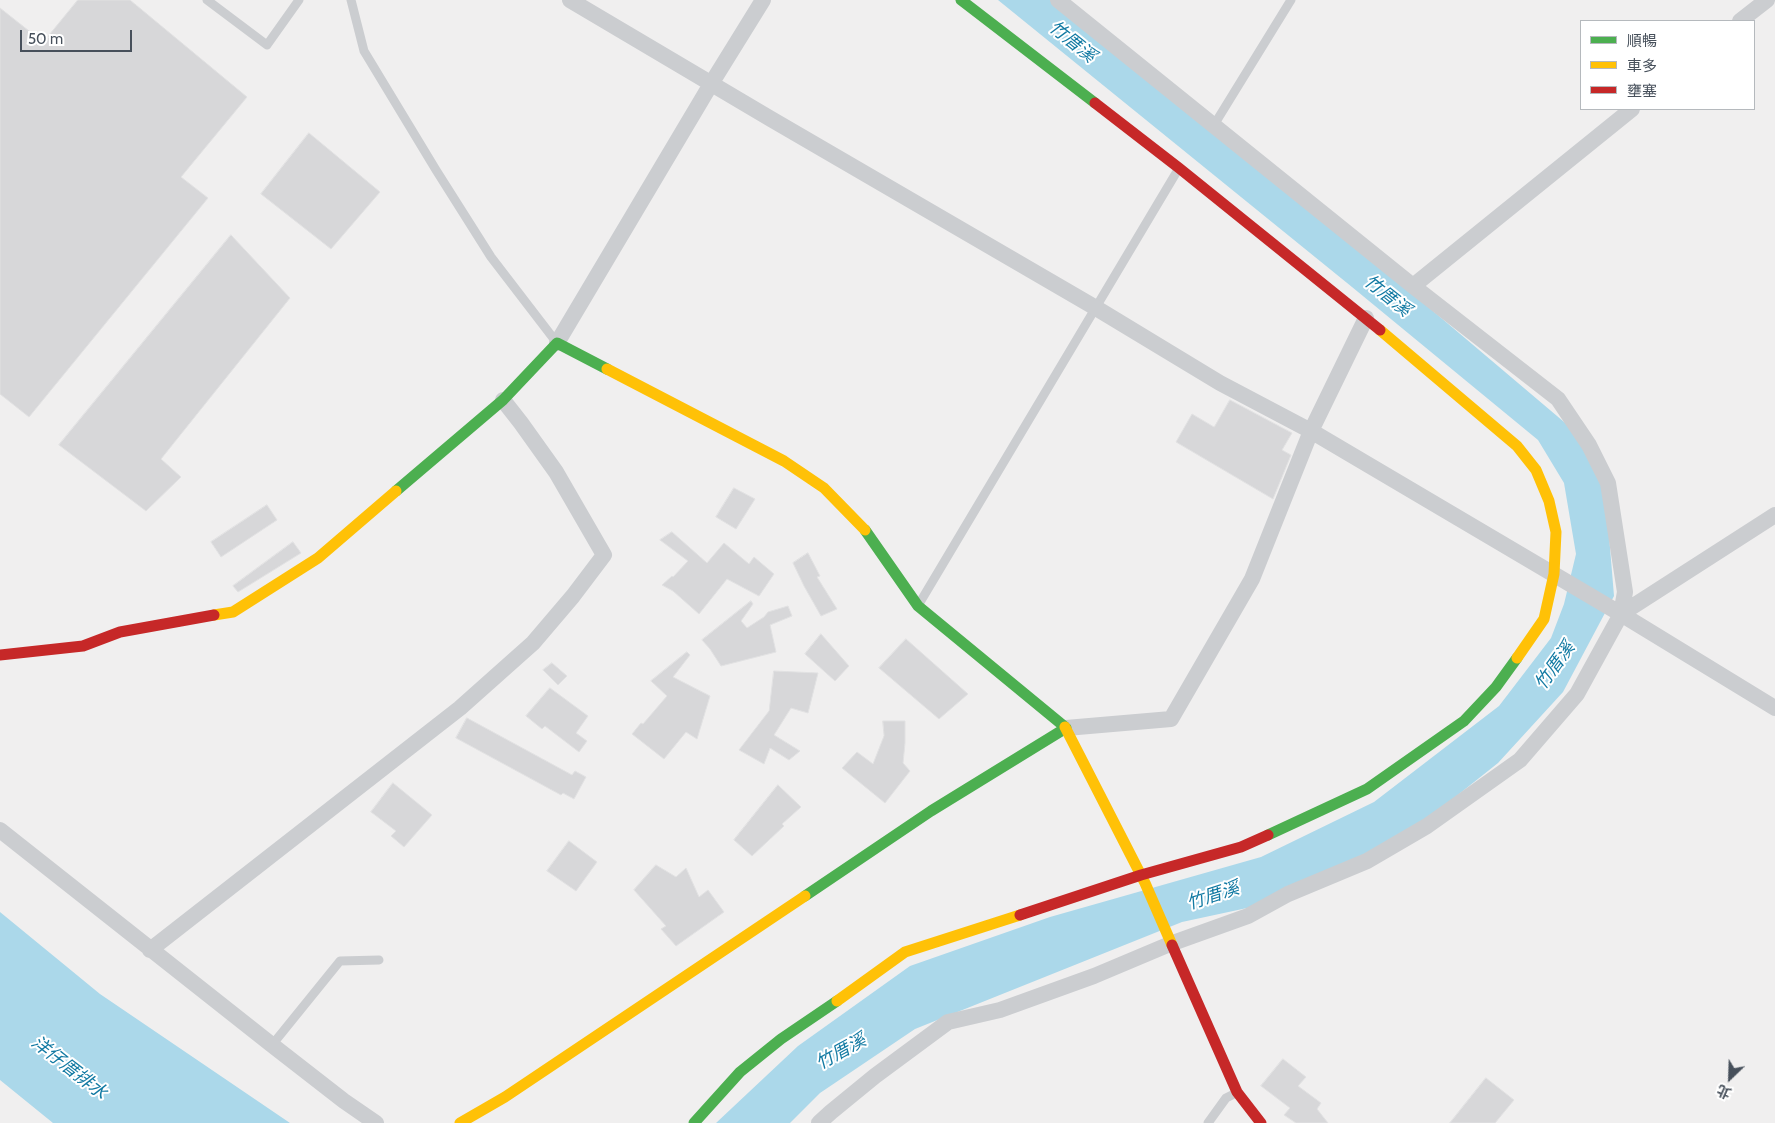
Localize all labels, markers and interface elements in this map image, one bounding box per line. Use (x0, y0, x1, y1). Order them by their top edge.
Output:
water label: 竹厝溪 (1044, 17, 1100, 67)
scale bar (22, 20, 135, 52)
legend (1580, 20, 1755, 110)
text: 50 m (28, 30, 63, 48)
text: 順暢 (1627, 32, 1657, 50)
text: 車多 (1627, 57, 1657, 75)
text: 壅塞 (1627, 82, 1657, 100)
water label: 竹厝溪 (1359, 271, 1415, 321)
water label: 竹厝溪 (1530, 638, 1580, 694)
water label: 竹厝溪 (1184, 877, 1242, 915)
water label: 竹厝溪 (812, 1029, 870, 1075)
water label: 洋仔厝排水 (27, 1032, 111, 1104)
north arrow (1705, 1053, 1755, 1103)
text: 北 (1714, 1081, 1734, 1103)

